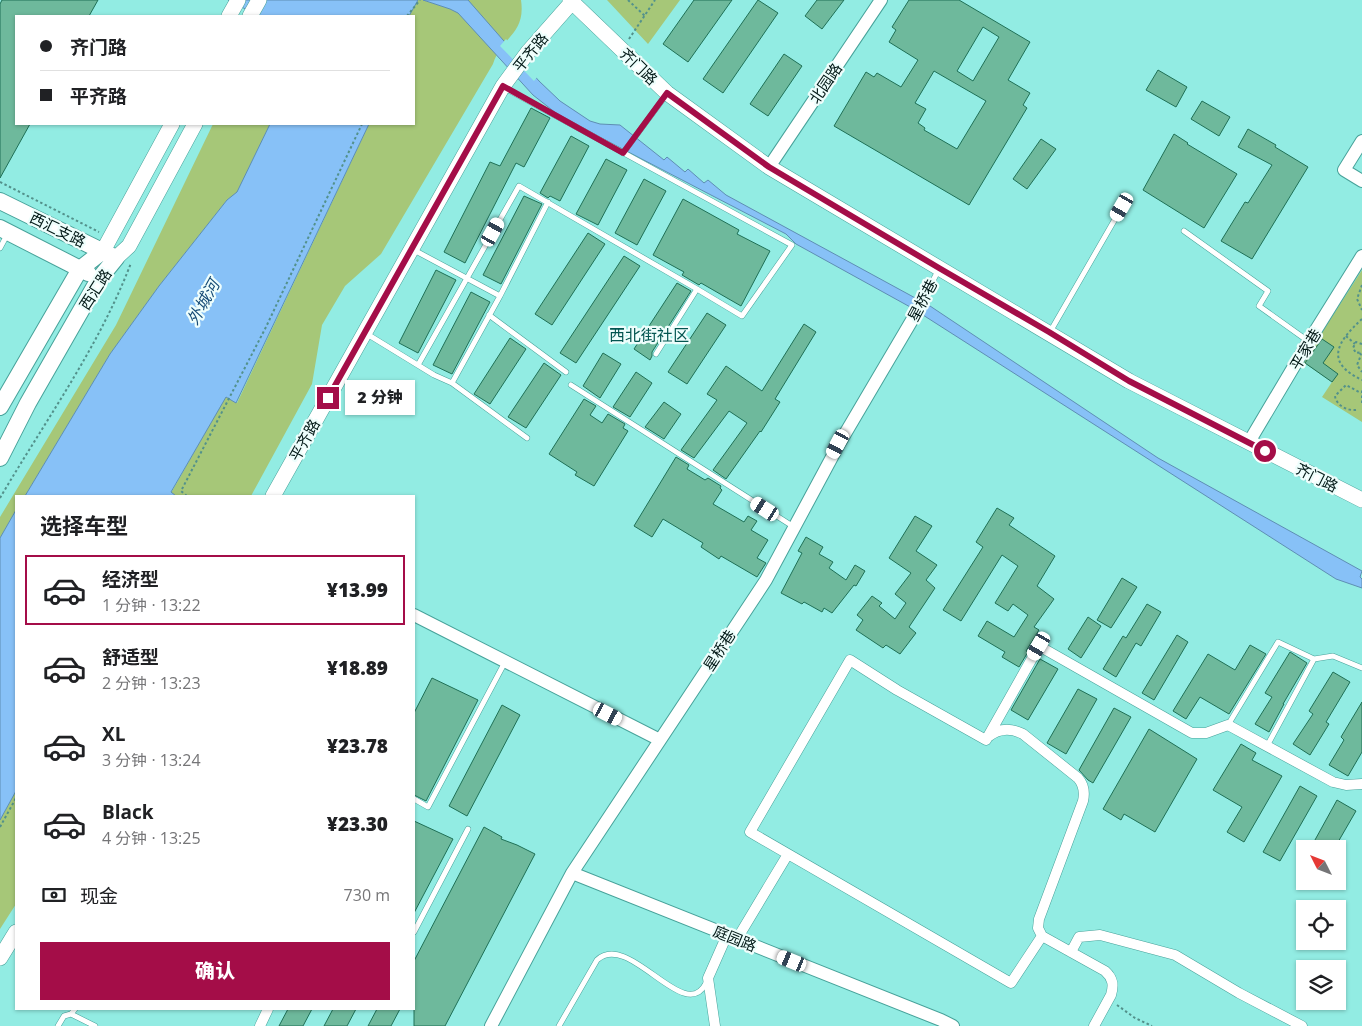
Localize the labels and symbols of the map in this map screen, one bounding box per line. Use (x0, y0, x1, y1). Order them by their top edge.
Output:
street label: 平齐路 (508, 28, 552, 76)
street label: 齐门路 (616, 43, 662, 89)
street label: 北园路 (804, 59, 846, 107)
car (1108, 190, 1135, 224)
street label: 西汇支路 (27, 207, 89, 251)
car (479, 215, 506, 249)
street label: 西汇路 (74, 265, 116, 313)
water label: 外城河 (182, 273, 226, 328)
street label: 星桥巷 (903, 275, 941, 325)
district label: 西北街社区 (609, 324, 689, 346)
street label: 平家巷 (1285, 325, 1325, 373)
callout: 2 分钟 (346, 380, 416, 416)
route end (317, 387, 339, 409)
street label: 平齐路 (284, 415, 324, 465)
car (824, 427, 851, 461)
route start (1254, 440, 1276, 462)
street label: 齐门路 (1292, 458, 1342, 496)
car (748, 495, 781, 523)
street label: 星桥巷 (698, 626, 740, 674)
car (1025, 629, 1052, 663)
car (591, 701, 624, 727)
north arrow (1296, 840, 1346, 890)
street label: 庭园路 (710, 920, 760, 956)
car (775, 948, 808, 974)

